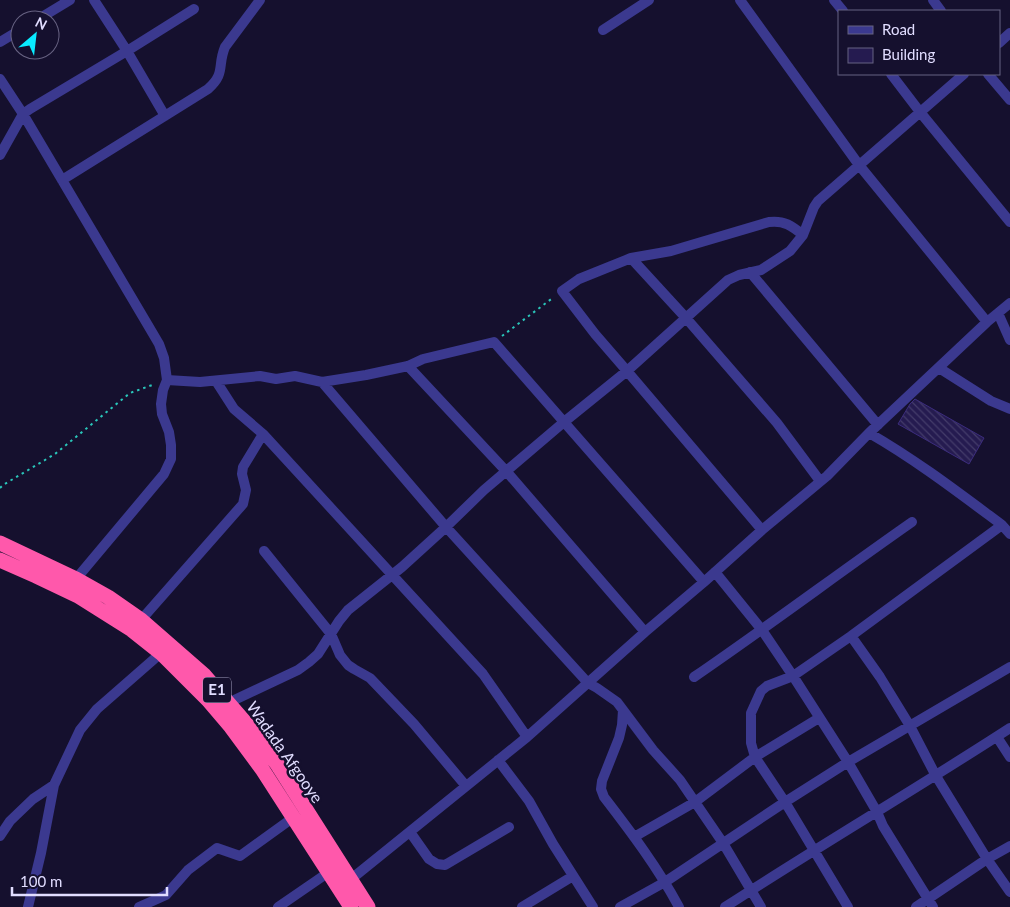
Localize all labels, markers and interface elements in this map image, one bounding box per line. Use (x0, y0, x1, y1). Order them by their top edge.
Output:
north arrow (10, 10, 60, 60)
legend (838, 10, 1000, 75)
text: N (33, 13, 50, 33)
text: Road (882, 20, 915, 38)
text: Building (882, 45, 935, 63)
road number: E1 (203, 678, 231, 702)
street label: Wadada Afgooye (243, 697, 327, 806)
scale bar (12, 864, 168, 896)
text: 100 m (20, 872, 62, 890)

